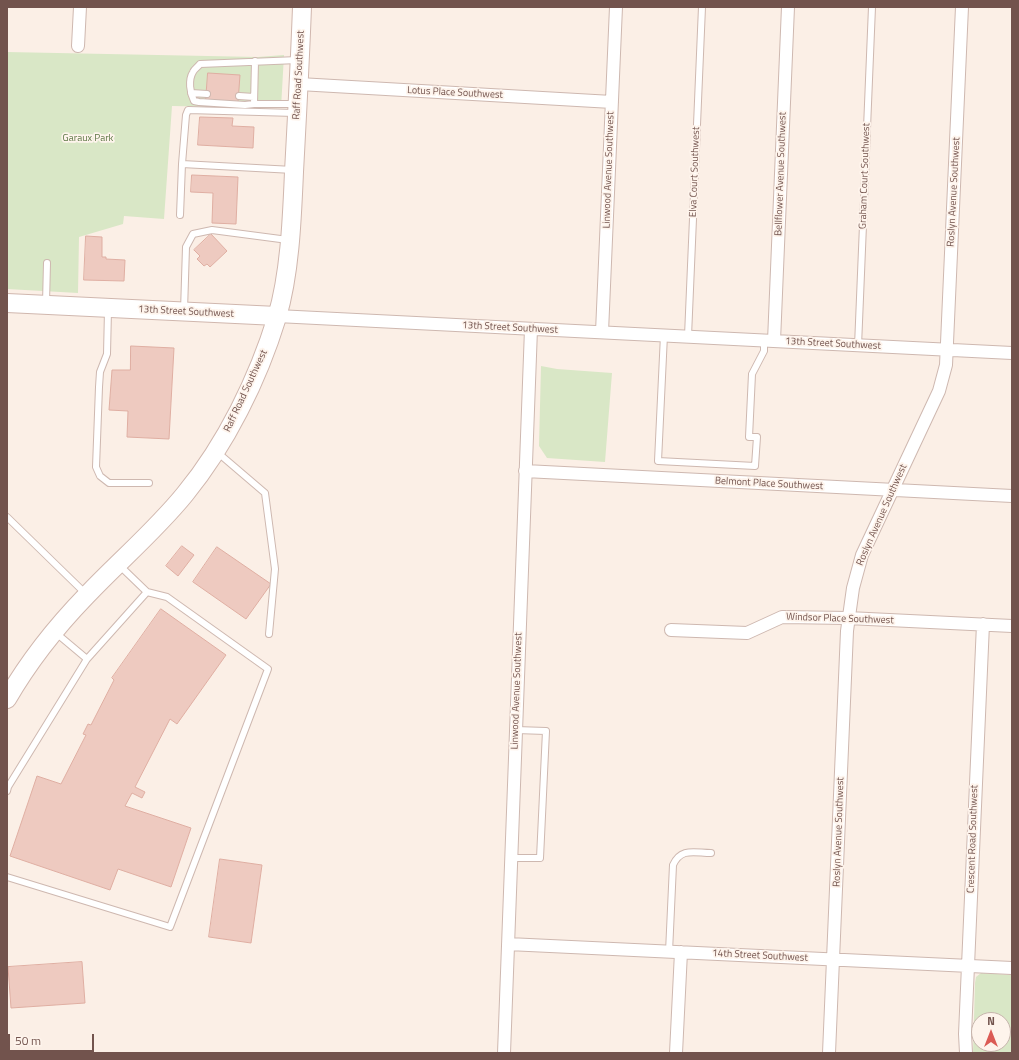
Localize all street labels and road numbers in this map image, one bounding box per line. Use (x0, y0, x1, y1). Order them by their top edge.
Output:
street label: Raff Road Southwest (291, 30, 307, 120)
street label: Lotus Place Southwest (407, 84, 503, 102)
street label: Linwood Avenue Southwest (601, 111, 617, 229)
street label: Bellflower Avenue Southwest (773, 112, 789, 236)
street label: Graham Court Southwest (857, 123, 873, 229)
street label: Elva Court Southwest (687, 127, 703, 217)
street label: Roslyn Avenue Southwest (945, 137, 963, 247)
street label: 13th Street Southwest (138, 303, 234, 321)
street label: 13th Street Southwest (462, 319, 558, 337)
street label: 13th Street Southwest (785, 335, 881, 353)
street label: Raff Road Southwest (222, 348, 270, 434)
street label: Roslyn Avenue Southwest (854, 462, 910, 568)
street label: Belmont Place Southwest (714, 475, 824, 493)
street label: Windsor Place Southwest (786, 611, 894, 627)
street label: Linwood Avenue Southwest (509, 632, 525, 750)
street label: Roslyn Avenue Southwest (831, 777, 847, 887)
street label: Crescent Road Southwest (965, 785, 981, 893)
street label: 14th Street Southwest (712, 947, 808, 965)

